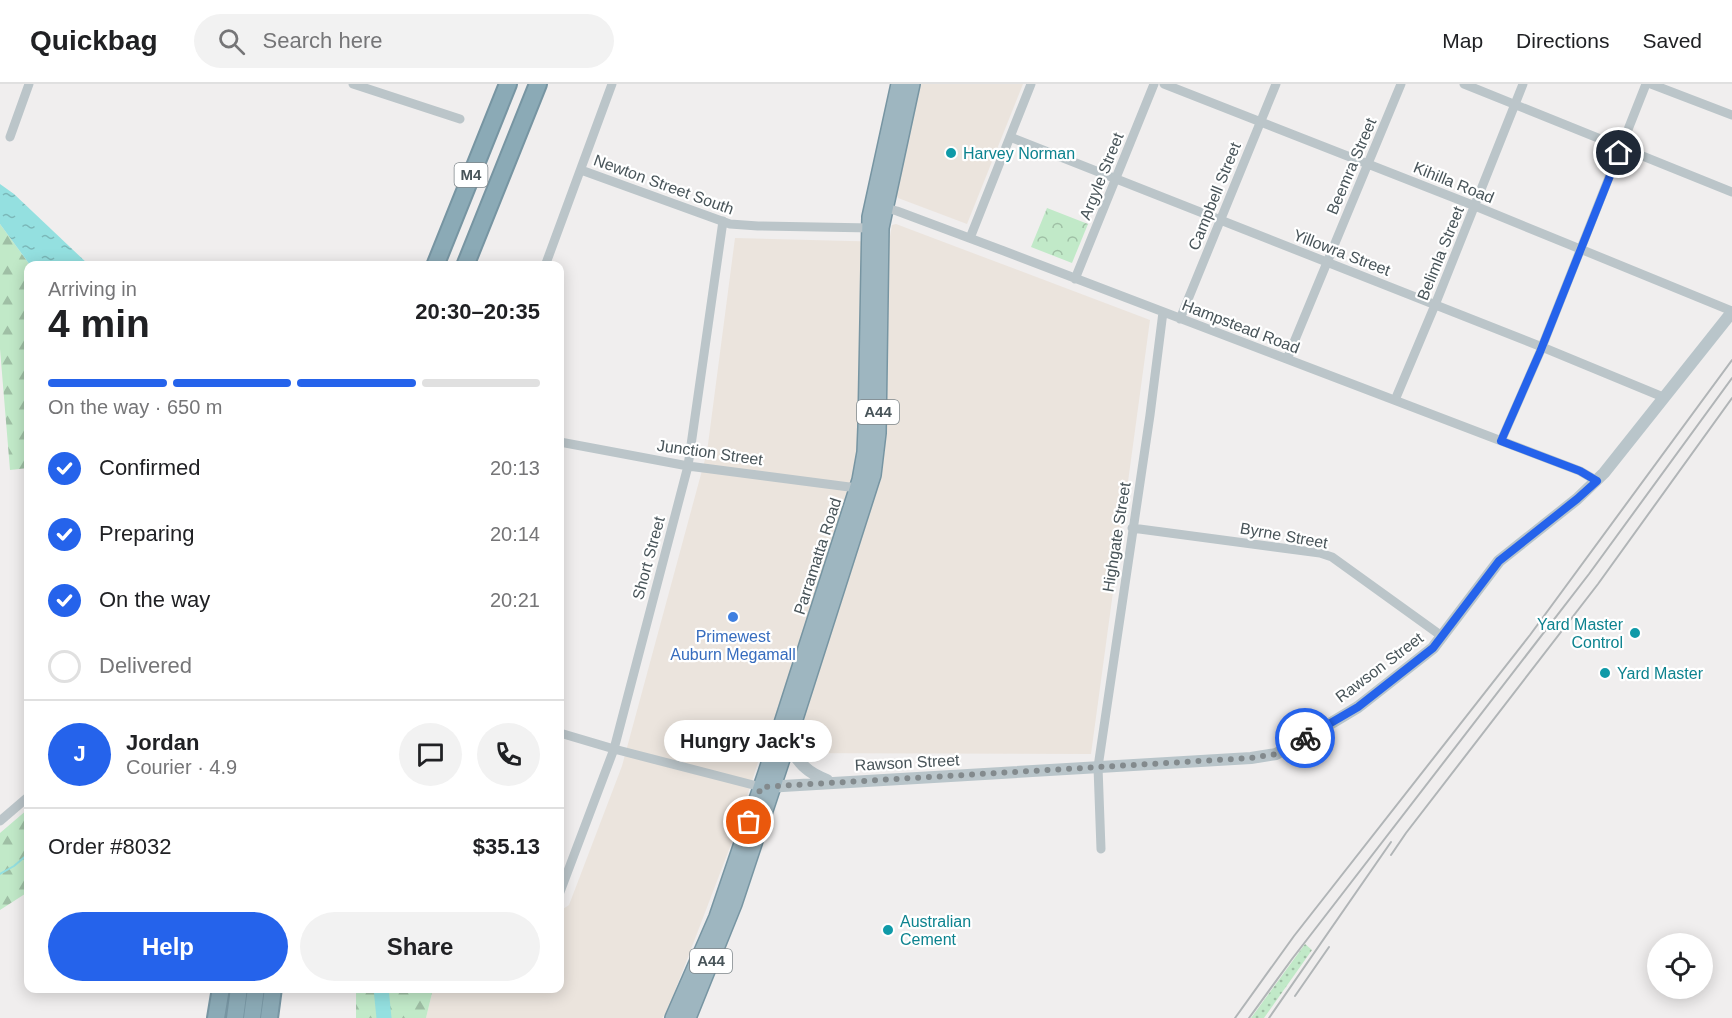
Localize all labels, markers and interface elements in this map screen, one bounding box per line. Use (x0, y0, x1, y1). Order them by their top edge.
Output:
search box (194, 14, 614, 68)
text: Quickbag (30, 25, 158, 56)
icon: search (215, 25, 248, 58)
text: Search here (263, 28, 382, 53)
text: Map (1442, 29, 1483, 52)
text: Directions (1516, 29, 1609, 52)
text: Saved (1642, 29, 1702, 52)
street label: Beemra Street (1323, 115, 1380, 217)
pin (1593, 127, 1644, 178)
street label: Argyle Street (1076, 130, 1127, 222)
icon: home (1602, 136, 1635, 169)
street label: Campbell Street (1185, 139, 1244, 253)
place label: Harvey Norman (963, 145, 1075, 162)
marker: Harvey Norman (944, 146, 958, 160)
street label: Newton Street South (592, 151, 736, 218)
street label: Kihilla Road (1411, 159, 1497, 206)
road number: M4 (454, 163, 488, 187)
street label: Belimla Street (1414, 203, 1467, 303)
street label: Yillowra Street (1291, 226, 1393, 279)
text: Arriving in (48, 278, 137, 300)
street label: Hampstead Road (1180, 296, 1302, 357)
text: 20:30–20:35 (415, 299, 540, 324)
text: 4 min (48, 302, 150, 345)
text: On the way · 650 m (48, 396, 223, 418)
road number: A44 (857, 400, 899, 424)
street label: Junction Street (656, 437, 765, 468)
icon: check (48, 452, 81, 485)
text: Confirmed (99, 455, 200, 480)
text: 20:13 (490, 457, 540, 479)
street label: Highgate Street (1099, 480, 1134, 593)
street label: Parramatta Road (791, 496, 844, 617)
street label: Short Street (629, 514, 668, 602)
icon: check (48, 518, 81, 551)
street label: Byrne Street (1239, 519, 1330, 552)
text: Preparing (99, 521, 194, 546)
text: 20:14 (490, 523, 540, 545)
icon: check (48, 584, 81, 617)
text: On the way (99, 587, 210, 612)
text: 20:21 (490, 589, 540, 611)
marker: Primewest Auburn Megamall (726, 610, 740, 624)
place label: Yard Master Control (1537, 616, 1624, 651)
marker: Yard Master Control (1628, 626, 1642, 640)
place label: Primewest Auburn Megamall (670, 628, 796, 663)
street label: Rawson Street (1332, 629, 1427, 706)
text: Delivered (99, 653, 192, 678)
place label: Yard Master (1617, 665, 1704, 682)
marker: Yard Master (1598, 666, 1612, 680)
courier (1275, 708, 1335, 768)
callout: Hungry Jack's (665, 720, 833, 762)
icon: bike (1289, 722, 1322, 755)
button: chat (399, 723, 462, 786)
button: phone (477, 723, 540, 786)
text: Jordan (126, 730, 199, 755)
text: Hungry Jack's (680, 730, 816, 752)
text: J (73, 741, 86, 766)
street label: Rawson Street (854, 751, 960, 774)
text: Courier · 4.9 (126, 756, 237, 778)
pin (723, 796, 774, 847)
icon: bag (732, 805, 765, 838)
text: Order #8032 (48, 834, 172, 859)
text: $35.13 (473, 834, 540, 859)
button: Help (48, 912, 288, 981)
button: Share (300, 912, 540, 981)
place label: Australian Cement (900, 913, 971, 948)
marker: Australian Cement (881, 923, 895, 937)
map controls (1647, 933, 1713, 999)
button: locate (1647, 933, 1713, 999)
road number: A44 (690, 949, 732, 973)

